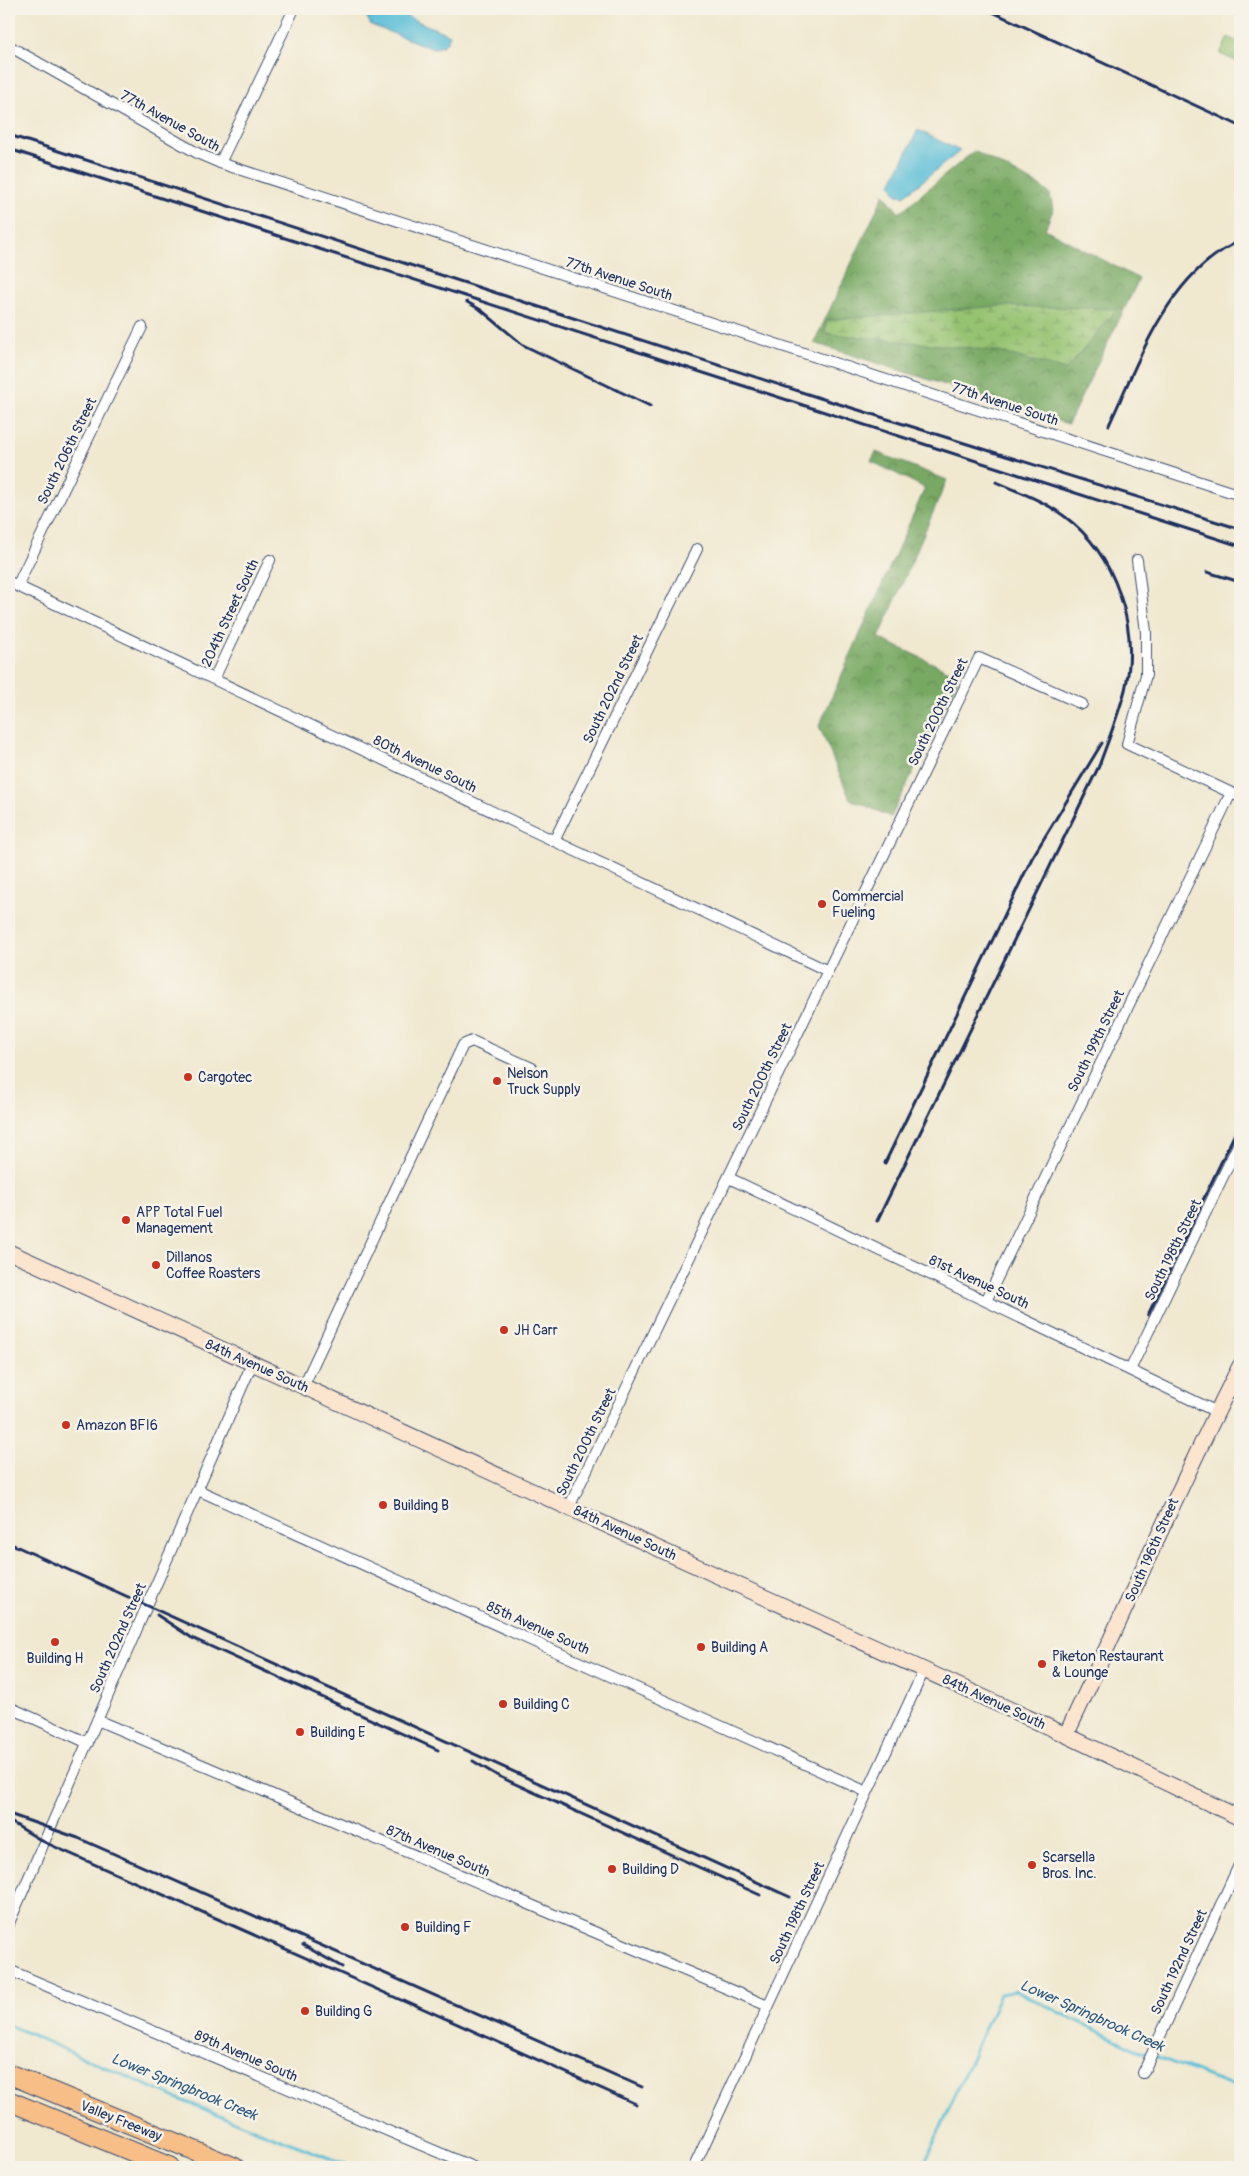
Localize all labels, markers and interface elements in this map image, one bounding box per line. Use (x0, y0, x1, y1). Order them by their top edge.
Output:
street label: 77th Avenue South (117, 87, 223, 155)
street label: 77th Avenue South (564, 254, 674, 304)
street label: 77th Avenue South (950, 379, 1060, 429)
street label: South 206th Street (34, 395, 100, 507)
street label: 204th Street South (198, 557, 262, 669)
street label: South 202nd Street (579, 631, 647, 746)
street label: South 200th Street (904, 655, 972, 769)
street label: 80th Avenue South (371, 732, 479, 796)
place label: Commercial Fueling (832, 888, 904, 921)
marker: Commercial Fueling (816, 898, 828, 910)
street label: South 199th Street (1064, 987, 1128, 1095)
street label: South 200th Street (728, 1020, 796, 1134)
place label: Nelson Truck Supply (507, 1065, 580, 1098)
place label: Cargotec (198, 1069, 252, 1086)
marker: Cargotec (182, 1071, 194, 1083)
marker: Nelson Truck Supply (491, 1075, 503, 1087)
street label: South 198th Street (1141, 1196, 1205, 1304)
place label: APP Total Fuel Management (136, 1204, 222, 1237)
marker: APP Total Fuel Management (120, 1214, 132, 1226)
place label: Dillanos Coffee Roasters (166, 1249, 261, 1282)
street label: 81st Avenue South (926, 1251, 1032, 1313)
marker: Dillanos Coffee Roasters (150, 1259, 162, 1271)
place label: JH Carr (514, 1322, 558, 1339)
marker: JH Carr (498, 1324, 510, 1336)
street label: 84th Avenue South (203, 1336, 311, 1396)
street label: South 200th Street (552, 1385, 620, 1499)
place label: Amazon BFI6 (76, 1417, 158, 1434)
marker: Amazon BFI6 (60, 1419, 72, 1431)
street label: South 196th Street (1121, 1495, 1183, 1605)
place label: Building B (393, 1497, 449, 1514)
marker: Building B (377, 1499, 389, 1511)
street label: 84th Avenue South (571, 1502, 679, 1564)
street label: South 202nd Street (86, 1580, 150, 1696)
street label: 85th Avenue South (484, 1598, 592, 1658)
marker: Building H (49, 1636, 61, 1648)
place label: Building A (711, 1639, 768, 1656)
marker: Building A (695, 1641, 707, 1653)
place label: Piketon Restaurant & Lounge (1052, 1648, 1164, 1681)
place label: Building H (27, 1650, 84, 1667)
marker: Piketon Restaurant & Lounge (1036, 1658, 1048, 1670)
street label: 84th Avenue South (940, 1671, 1048, 1733)
place label: Building C (513, 1696, 570, 1713)
marker: Building C (497, 1698, 509, 1710)
place label: Building E (310, 1724, 365, 1741)
marker: Building E (294, 1726, 306, 1738)
street label: 87th Avenue South (384, 1822, 492, 1880)
place label: Scarsella Bros. Inc. (1042, 1849, 1097, 1882)
street label: South 198th Street (766, 1859, 828, 1967)
marker: Scarsella Bros. Inc. (1026, 1859, 1038, 1871)
place label: Building D (622, 1861, 679, 1878)
marker: Building D (606, 1863, 618, 1875)
street label: South 192nd Street (1147, 1906, 1211, 2017)
place label: Building F (415, 1919, 471, 1936)
marker: Building F (399, 1921, 411, 1933)
water label: Lower Springbrook Creek (1017, 1976, 1169, 2057)
place label: Building G (315, 2003, 372, 2020)
marker: Building G (299, 2005, 311, 2017)
street label: 89th Avenue South (192, 2027, 300, 2085)
water label: Lower Springbrook Creek (108, 2049, 261, 2126)
street label: Valley Freeway (78, 2097, 164, 2145)

